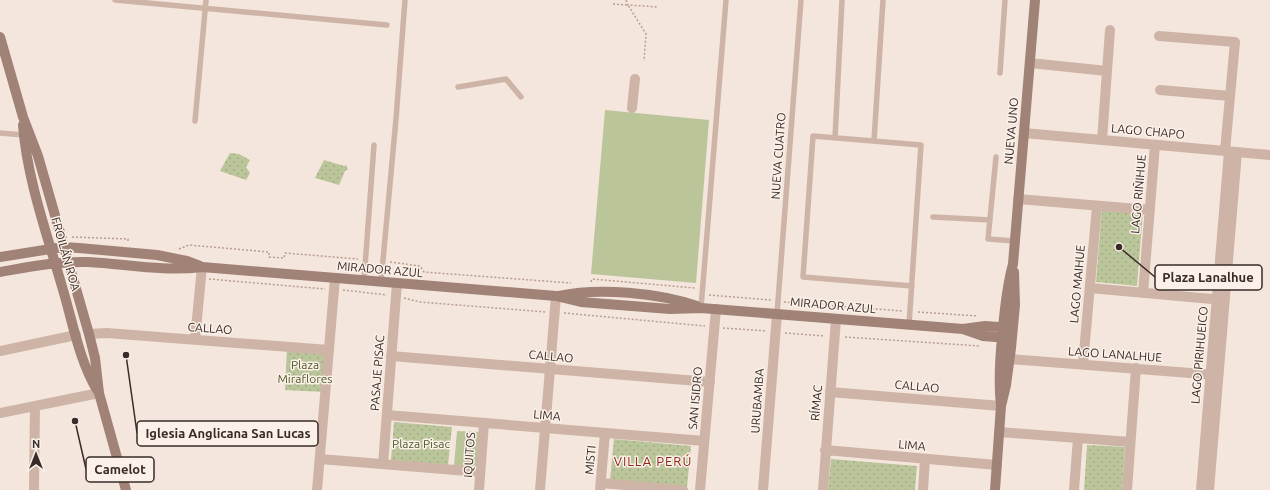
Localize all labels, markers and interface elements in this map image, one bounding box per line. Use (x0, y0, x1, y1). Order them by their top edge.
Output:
street label: NUEVA UNO (1002, 97, 1020, 165)
street label: NUEVA CUATRO (768, 112, 788, 200)
street label: LAGO CHAPO (1110, 121, 1186, 141)
street label: LAGO RIÑIHUE (1128, 154, 1148, 234)
street label: FROILÁN ROA (49, 216, 83, 293)
street label: LAGO MAIHUE (1067, 244, 1087, 324)
street label: MIRADOR AZUL (336, 259, 424, 279)
callout: Plaza Lanalhue (1155, 265, 1262, 290)
text: Plaza Lanalhue (1162, 270, 1254, 284)
street label: MIRADOR AZUL (789, 295, 877, 315)
street label: LAGO PIRIHUEICO (1188, 306, 1210, 404)
street label: CALLAO (187, 320, 233, 336)
street label: PASAJE PISAC (368, 334, 386, 411)
street label: LAGO LANALHUE (1068, 344, 1163, 364)
street label: CALLAO (528, 348, 574, 364)
park label: Plaza Miraflores (277, 358, 333, 385)
street label: SAN ISIDRO (686, 366, 704, 430)
street label: URUBAMBA (748, 368, 766, 434)
street label: CALLAO (894, 378, 940, 394)
street label: RÍMAC (808, 384, 824, 422)
street label: LIMA (533, 407, 561, 423)
callout: Iglesia Anglicana San Lucas (137, 421, 318, 446)
text: Iglesia Anglicana San Lucas (145, 426, 311, 440)
street label: IQUITOS (461, 432, 477, 478)
north arrow (16, 434, 56, 474)
park label: Plaza Pisac (392, 437, 450, 450)
street label: LIMA (898, 437, 926, 453)
text: N (32, 438, 40, 450)
street label: MISTI (582, 445, 598, 475)
district label: VILLA PERÚ (614, 453, 692, 468)
callout: Camelot (86, 457, 154, 482)
text: Camelot (94, 462, 146, 476)

